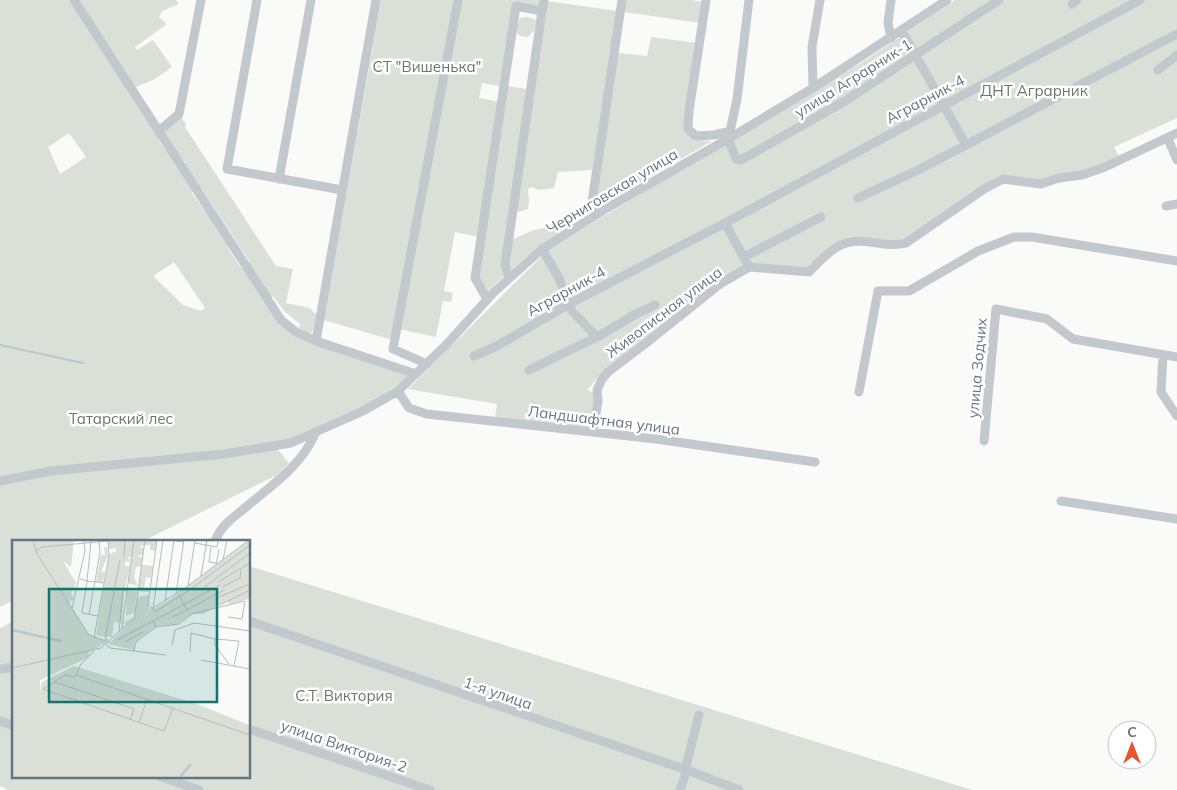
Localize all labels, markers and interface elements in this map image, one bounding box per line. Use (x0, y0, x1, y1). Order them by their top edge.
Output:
street label: улица Аграрник-1 (791, 34, 915, 122)
park label: СТ "Вишенька" (373, 57, 481, 76)
street label: Аграрник-4 (882, 70, 968, 128)
park label: ДНТ Аграрник (980, 81, 1089, 100)
street label: Черниговская улица (543, 144, 681, 238)
street label: Аграрник-4 (524, 262, 608, 320)
street label: Живописная улица (602, 262, 726, 362)
street label: улица Зодчих (963, 317, 991, 419)
street label: Ландшафтная улица (527, 401, 681, 439)
park label: Татарский лес (69, 409, 173, 428)
inset map (12, 540, 250, 778)
street label: 1-я улица (461, 672, 535, 714)
park label: С.Т. Виктория (295, 686, 393, 705)
street label: улица Виктория-2 (278, 716, 410, 776)
north arrow (1107, 720, 1157, 770)
text: С (1127, 723, 1137, 741)

